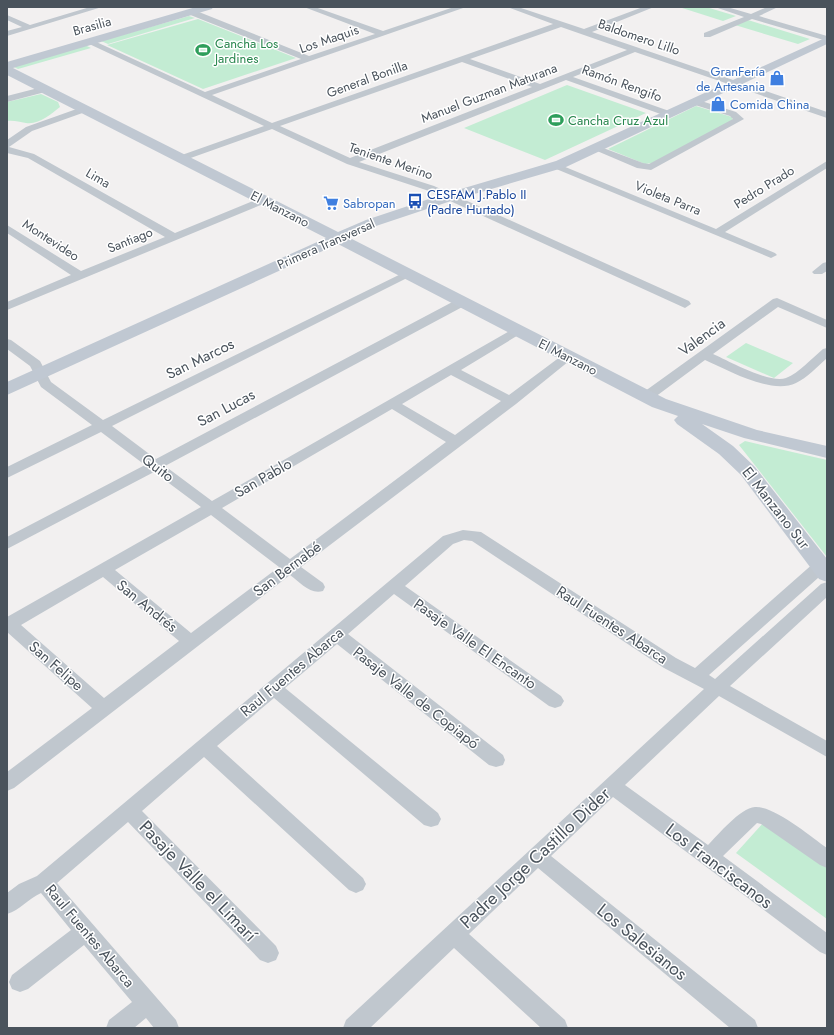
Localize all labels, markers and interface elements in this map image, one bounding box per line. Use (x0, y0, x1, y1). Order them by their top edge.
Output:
street label: Brasilia (71, 11, 113, 41)
street label: Baldomero Lillo (596, 14, 682, 60)
street label: Los Maquis (297, 20, 361, 58)
place label: Cancha Los Jardines (213, 34, 278, 68)
sports icon: Cancha Los Jardines (194, 41, 212, 59)
street label: General Bonilla (324, 56, 410, 102)
street label: Manuel Guzman Maturana (418, 58, 560, 128)
street label: Ramón Rengifo (579, 60, 665, 106)
place label: GranFería de Artesania (696, 62, 765, 96)
shop icon: GranFería de Artesania (768, 69, 786, 87)
shop icon: Comida China (709, 95, 727, 113)
place label: Comida China (730, 95, 809, 114)
sports icon: Cancha Cruz Azul (547, 111, 565, 129)
place label: Cancha Cruz Azul (568, 111, 668, 130)
street label: Teniente Merino (346, 138, 436, 184)
street label: Pedro Prado (730, 161, 798, 213)
street label: Lima (82, 163, 114, 193)
street label: Violeta Parra (632, 176, 704, 220)
place label: CESFAM J.Pablo II (Padre Hurtado) (427, 185, 527, 219)
street label: El Manzano (247, 186, 313, 232)
bus stop icon: CESFAM J.Pablo II (Padre Hurtado) (406, 192, 424, 210)
supermarket icon: Sabropan (322, 194, 340, 212)
place label: Sabropan (343, 194, 396, 213)
street label: Montevideo (19, 214, 83, 266)
street label: Primera Transversal (274, 214, 378, 274)
street label: Santiago (104, 222, 156, 258)
street label: Valencia (674, 313, 730, 361)
street label: San Marcos (162, 333, 238, 385)
street label: El Manzano (535, 334, 601, 380)
street label: San Lucas (193, 384, 259, 432)
street label: Quito (137, 449, 179, 487)
street label: San Pablo (230, 453, 296, 503)
street label: El Manzano Sur (737, 462, 816, 555)
street label: San Bernabé (248, 536, 326, 602)
street label: San Andrés (112, 575, 182, 637)
street label: Raul Fuentes Abarca (552, 581, 672, 669)
street label: Pasaje Valle El Encanto (409, 593, 541, 695)
street label: Raul Fuentes Abarca (236, 622, 348, 722)
street label: San Felipe (24, 636, 88, 696)
street label: Pasaje Valle de Copiapó (348, 642, 484, 754)
street label: Padre Jorge Castillo Dider (454, 781, 617, 935)
street label: Pasaje Valle el Limarí (133, 814, 264, 948)
street label: Los Franciscanos (660, 817, 778, 915)
street label: Raul Fuentes Abarca (40, 880, 140, 992)
street label: Los Salesianos (591, 897, 693, 987)

